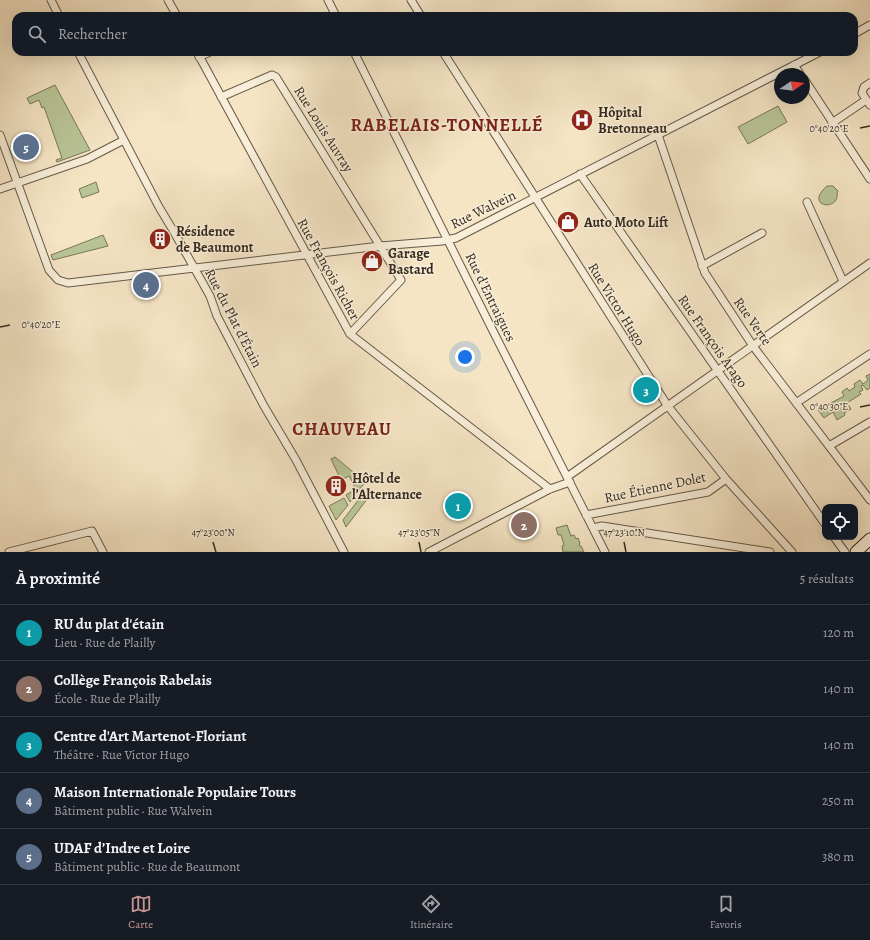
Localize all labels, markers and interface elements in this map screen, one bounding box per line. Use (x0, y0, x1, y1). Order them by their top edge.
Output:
search box (12, 12, 858, 56)
icon: search (26, 23, 48, 45)
text: Rechercher (58, 24, 127, 44)
north arrow (774, 68, 810, 104)
street label: Rue Louis Auvray (290, 83, 358, 177)
place label: Hôpital Bretonneau (598, 103, 668, 138)
hospital icon: Hôpital Bretonneau (569, 107, 595, 133)
district label: RABELAIS-TONNELLÉ (351, 113, 543, 137)
text: 0°40'20"E (810, 122, 849, 135)
pin: 5 (13, 132, 39, 162)
street label: Rue Walvein (447, 185, 519, 233)
shop icon: Auto Moto Lift (555, 209, 581, 235)
place label: Auto Moto Lift (583, 213, 669, 232)
street label: Rue François Richer (293, 215, 365, 324)
place label: Résidence de Beaumont (176, 222, 254, 257)
building icon: Résidence de Beaumont (147, 226, 173, 252)
place label: Garage Bastard (388, 244, 434, 279)
shop icon: Garage Bastard (359, 248, 385, 274)
street label: Rue d'Entraigues (461, 249, 520, 345)
street label: Rue Victor Hugo (583, 259, 650, 349)
street label: Rue du Plat d'Étain (200, 265, 267, 371)
pin: 4 (133, 270, 159, 300)
street label: Rue François Arago (673, 291, 752, 392)
street label: Rue Verte (729, 293, 776, 349)
text: 0°40'20"E (22, 318, 61, 331)
your location (455, 347, 475, 367)
pin: 3 (633, 375, 659, 405)
text: 0°40'30"E (810, 400, 848, 413)
district label: CHAUVEAU (292, 417, 392, 441)
street label: Rue Étienne Dolet (603, 467, 708, 508)
place label: Hôtel de l’Alternance (352, 469, 422, 504)
building icon: Hôtel de l’Alternance (323, 473, 349, 499)
pin: 1 (445, 491, 471, 521)
map controls (822, 504, 858, 540)
button: locate (822, 504, 858, 540)
pin: 2 (511, 510, 537, 540)
text: 47°23'00"N (191, 526, 235, 539)
text: 47°23'05"N (398, 526, 440, 539)
text: 47°23'10"N (603, 526, 645, 539)
text: À proximité (16, 567, 100, 590)
text: 5 résultats (800, 570, 854, 587)
text: RU du plat d'étain (54, 614, 164, 634)
text: 1 (27, 624, 31, 641)
text: 120 m (823, 624, 854, 641)
text: Lieu · Rue de Plailly (54, 634, 155, 651)
text: Collège François Rabelais (54, 670, 212, 690)
text: 2 (26, 680, 32, 697)
text: 140 m (823, 680, 854, 697)
text: École · Rue de Plailly (54, 690, 160, 707)
text: Centre d'Art Martenot-Floriant (54, 726, 246, 746)
text: 3 (26, 736, 32, 753)
text: 140 m (823, 736, 854, 753)
text: Théâtre · Rue Victor Hugo (54, 746, 189, 763)
text: Maison Internationale Populaire Tours (54, 782, 296, 802)
text: 4 (26, 792, 32, 809)
text: 250 m (822, 792, 854, 809)
text: Bâtiment public · Rue Walvein (54, 802, 212, 819)
text: UDAF d’Indre et Loire (54, 838, 190, 858)
text: 5 (26, 848, 32, 865)
text: 380 m (822, 848, 854, 865)
text: Bâtiment public · Rue de Beaumont (54, 858, 241, 875)
tab: Carte (128, 893, 153, 932)
tab: Itinéraire (410, 893, 453, 932)
tab: Favoris (710, 893, 742, 932)

